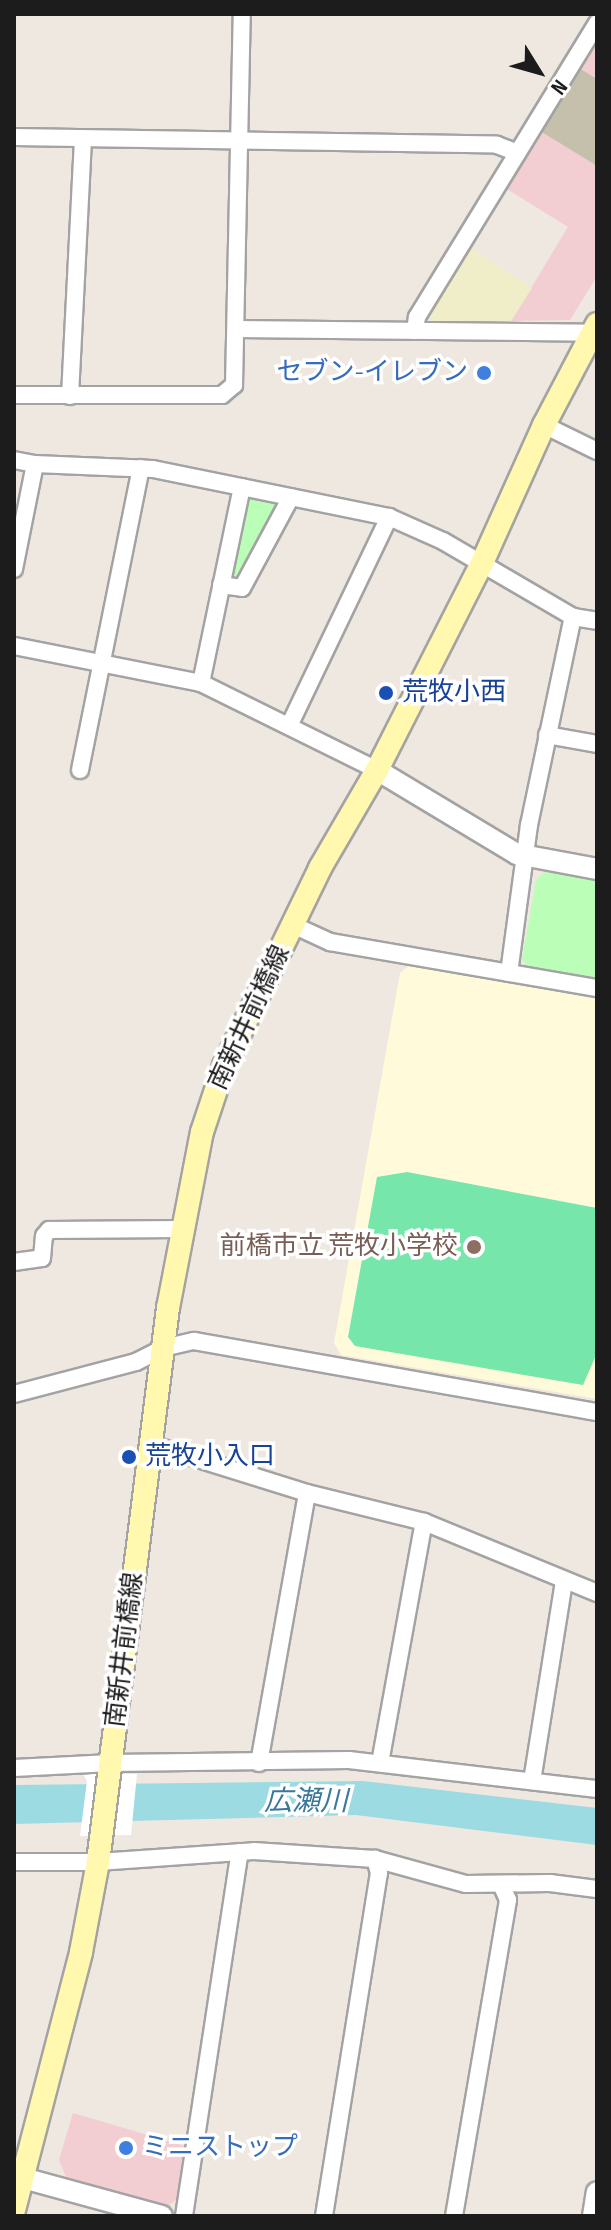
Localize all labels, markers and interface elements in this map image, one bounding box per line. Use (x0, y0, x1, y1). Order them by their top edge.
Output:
north arrow (499, 32, 579, 112)
text: N (544, 74, 573, 100)
place label: セブン-イレブン (276, 357, 468, 389)
marker: セブン-イレブン (475, 364, 493, 382)
place label: 荒牧小西 (402, 677, 506, 709)
marker: 荒牧小西 (377, 684, 395, 702)
street label: 南新井前橋線 (203, 941, 297, 1095)
place label: 前橋市立 荒牧小学校 (220, 1231, 458, 1263)
marker: 前橋市立 荒牧小学校 (465, 1238, 483, 1256)
place label: 荒牧小入口 (145, 1441, 275, 1473)
marker: 荒牧小入口 (120, 1448, 138, 1466)
street label: 南新井前橋線 (100, 1571, 150, 1729)
water label: 広瀬川 (264, 1785, 348, 1819)
place label: ミニストップ (142, 2132, 298, 2164)
marker: ミニストップ (117, 2139, 135, 2157)

